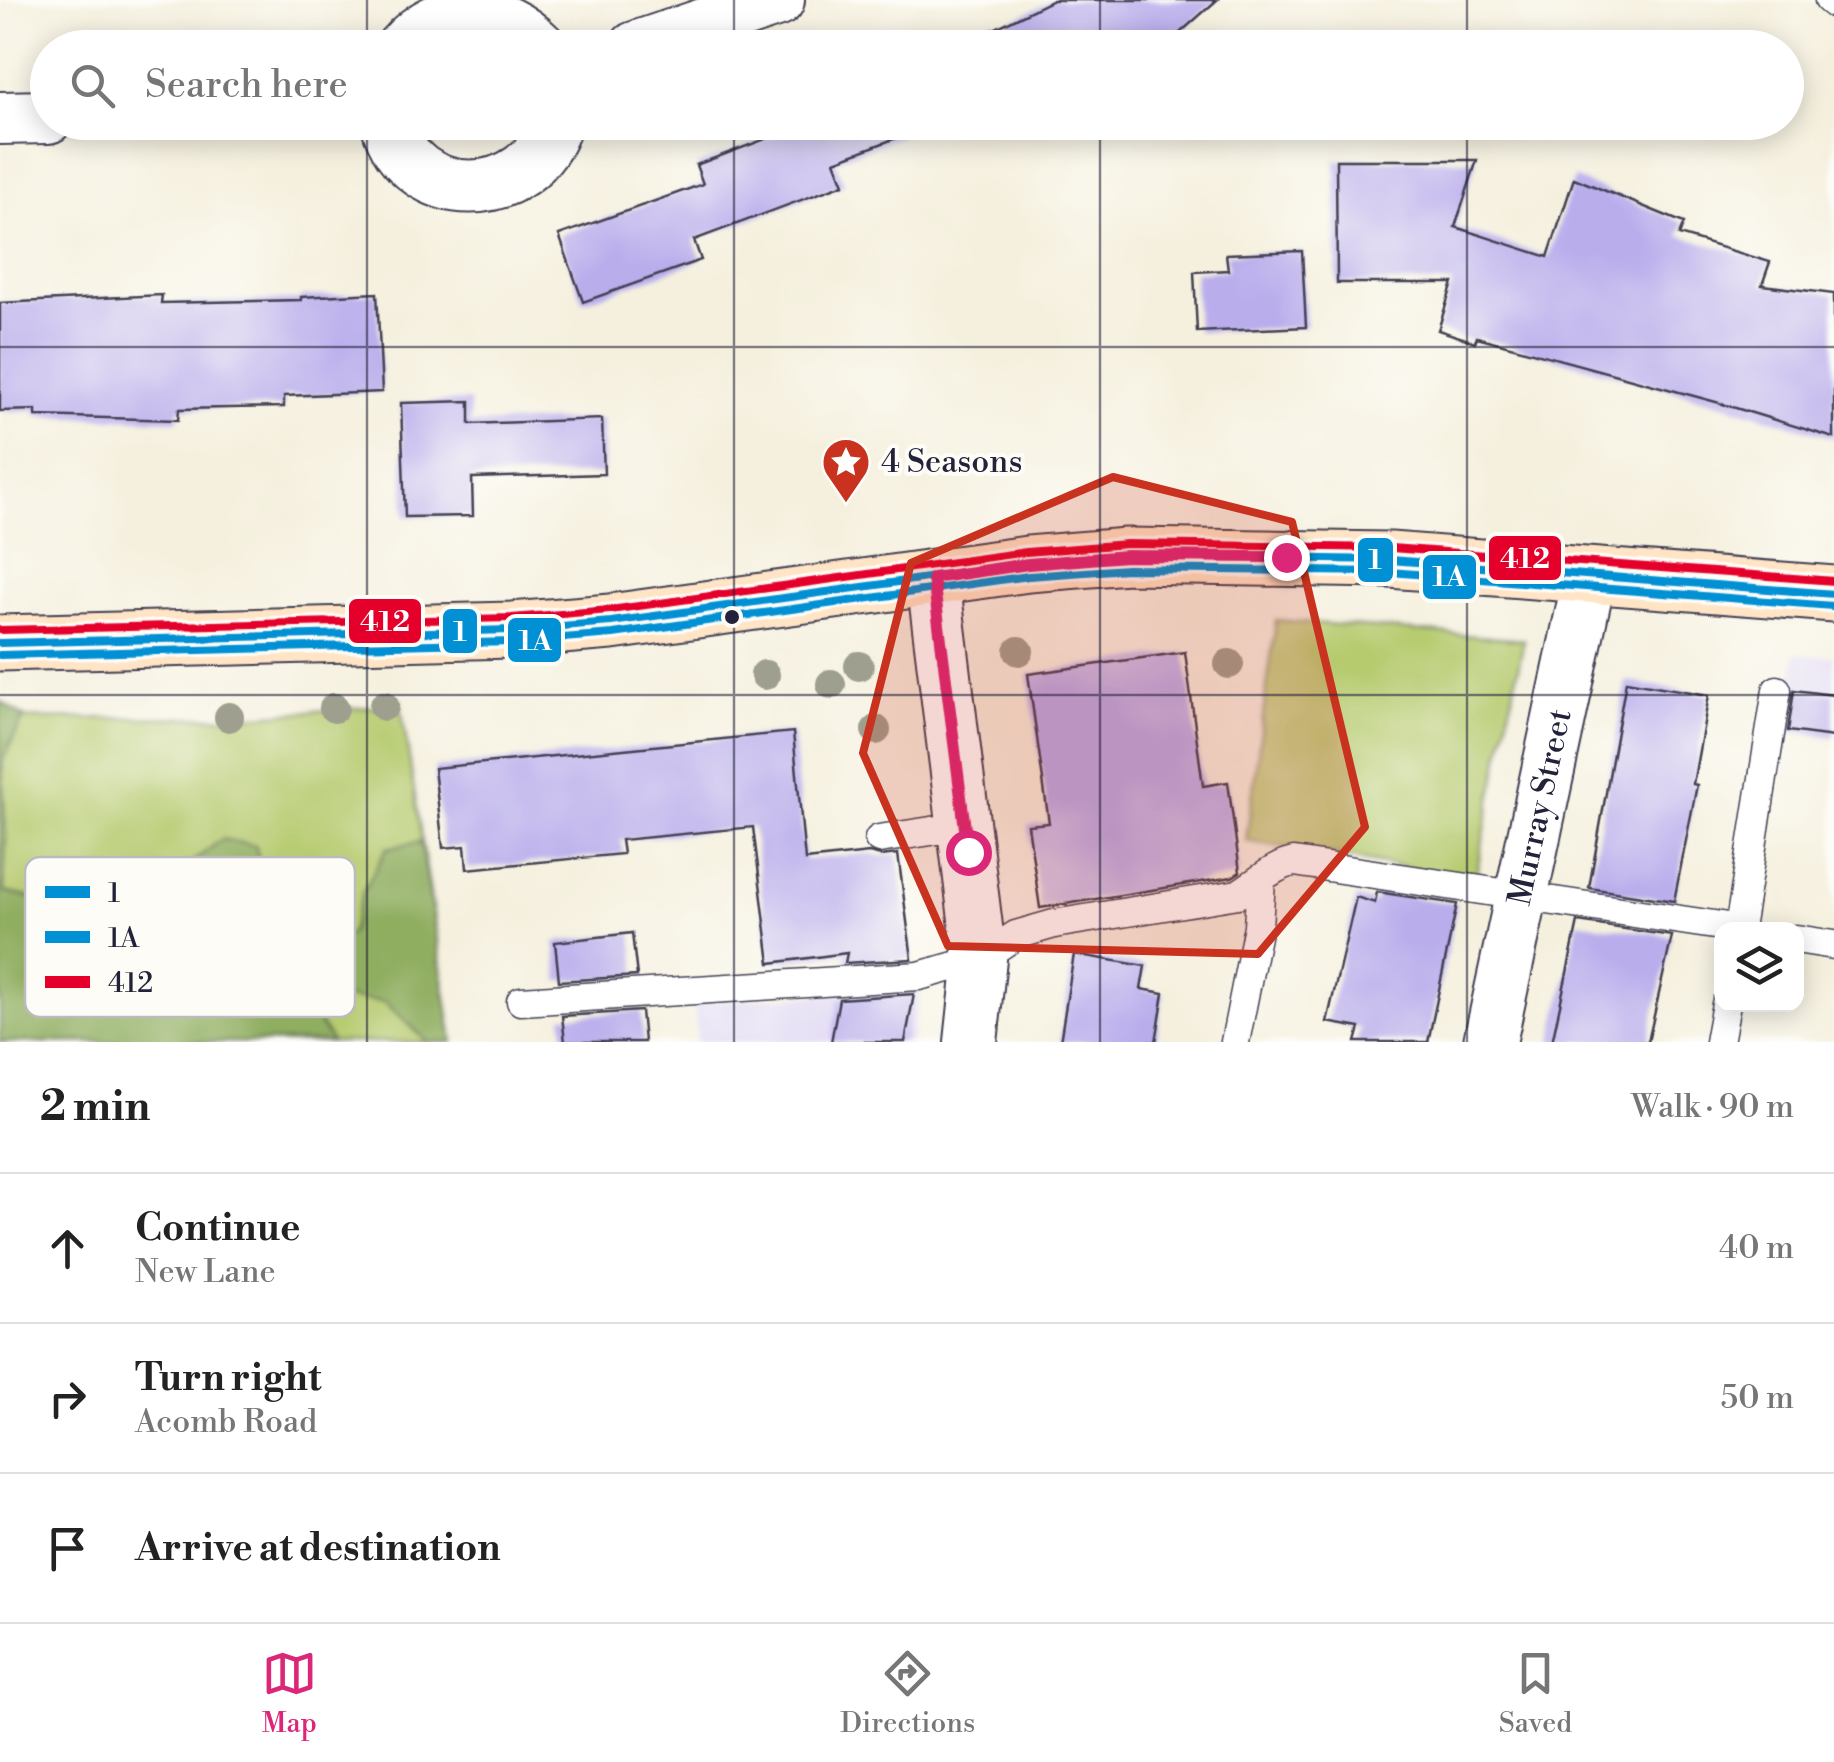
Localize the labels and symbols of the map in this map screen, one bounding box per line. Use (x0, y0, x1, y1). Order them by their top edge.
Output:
place icon: 4 Seasons (820, 436, 872, 504)
place label: 4 Seasons (881, 442, 1022, 482)
line badge: 412 (1487, 534, 1563, 582)
route end (1264, 535, 1310, 581)
line badge: 1 (1356, 536, 1395, 584)
text: 412 (1500, 542, 1550, 577)
text: 1 (1368, 543, 1382, 578)
line badge: 1A (1421, 553, 1478, 601)
text: 1A (1432, 560, 1467, 595)
line badge: 412 (347, 597, 423, 645)
text: 412 (360, 605, 410, 640)
line badge: 1 (441, 607, 479, 655)
unlabelled marker (722, 607, 742, 627)
text: 1 (453, 615, 467, 650)
line badge: 1A (506, 616, 563, 664)
text: 1A (518, 624, 553, 659)
street label: Murray Street (1500, 705, 1581, 909)
route start (946, 830, 992, 876)
legend (25, 857, 355, 1017)
text: 1 (108, 876, 120, 911)
text: 1A (108, 921, 140, 956)
text: 412 (108, 966, 153, 1001)

